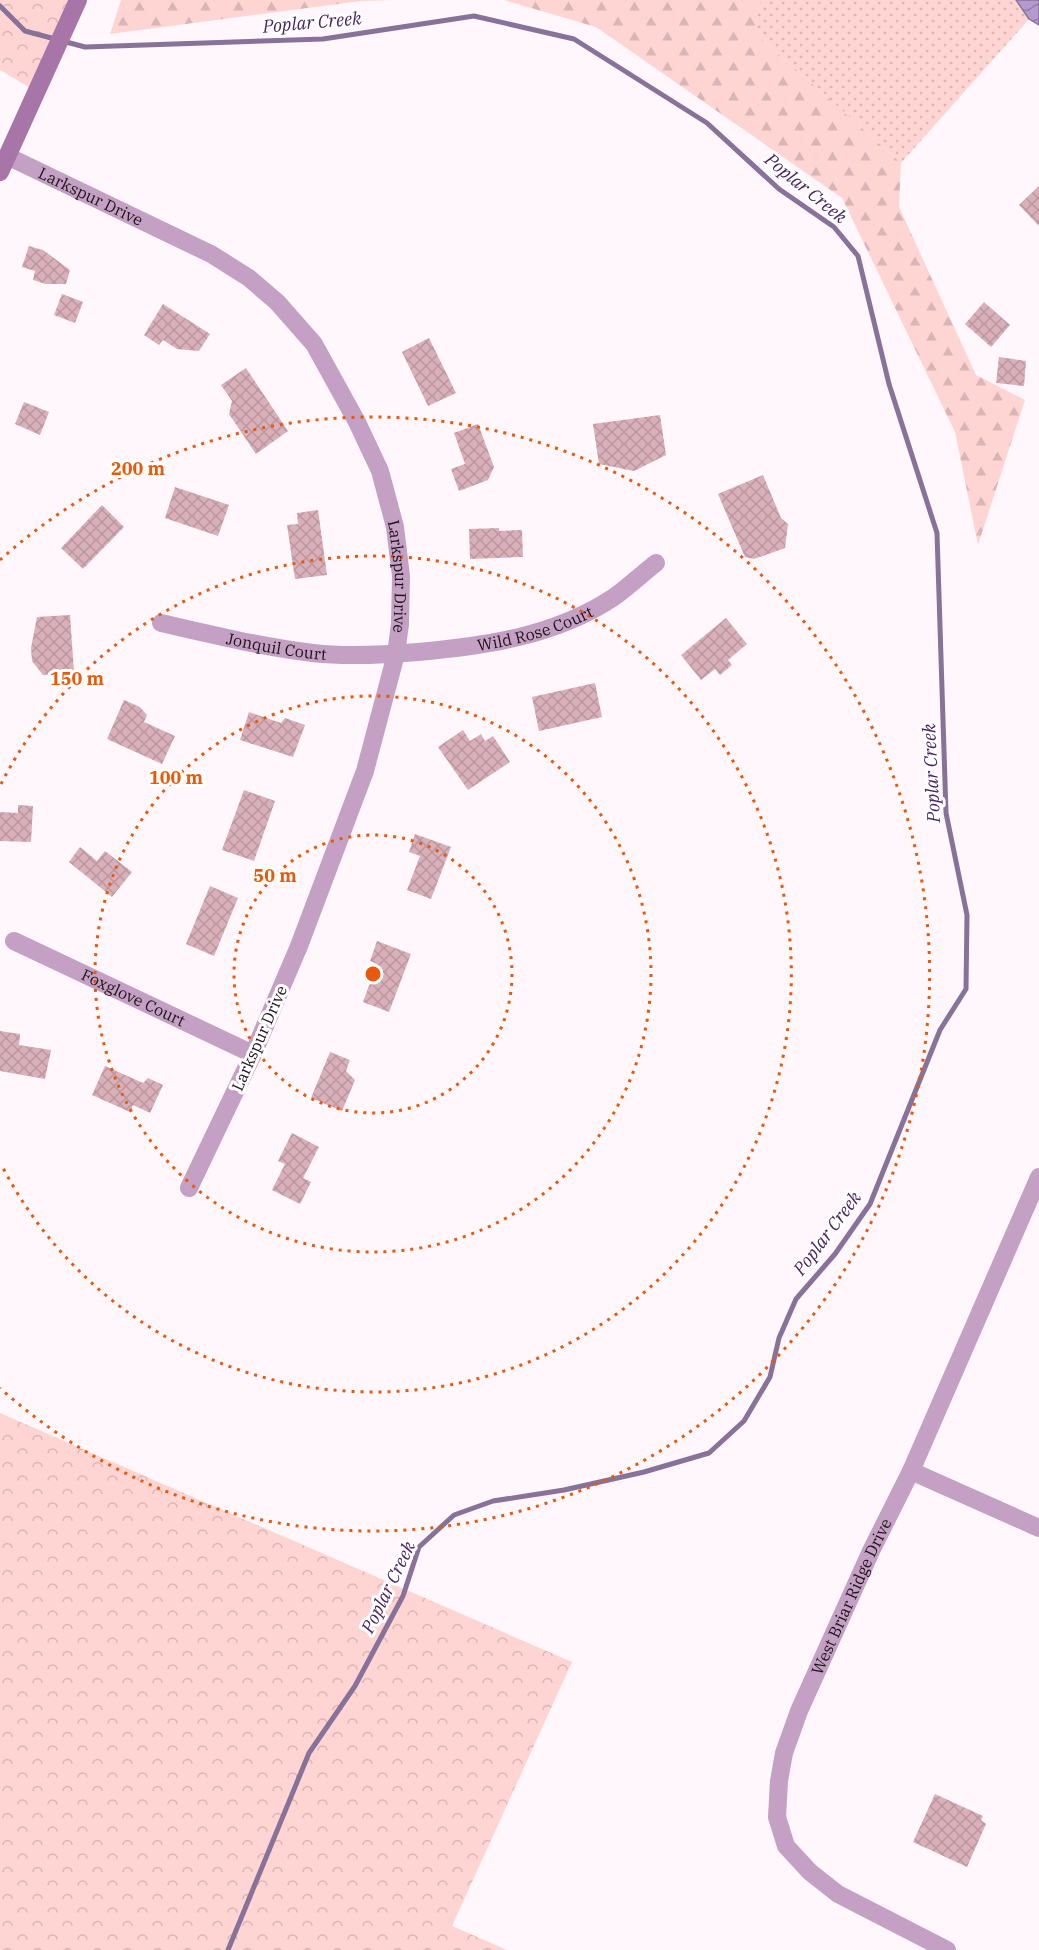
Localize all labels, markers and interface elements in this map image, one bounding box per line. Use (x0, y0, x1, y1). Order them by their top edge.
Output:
water label: Poplar Creek (261, 6, 363, 38)
water label: Poplar Creek (759, 147, 852, 228)
street label: Larkspur Drive (35, 163, 146, 230)
text: 200 m (111, 457, 166, 480)
street label: Larkspur Drive (384, 518, 411, 634)
street label: Wild Rose Court (476, 601, 597, 655)
street label: Jonquil Court (224, 628, 328, 664)
text: 150 m (50, 667, 105, 690)
water label: Poplar Creek (917, 722, 945, 824)
text: 100 m (149, 766, 204, 789)
text: 50 m (253, 864, 297, 887)
street label: Foxglove Court (78, 964, 189, 1031)
centre of rings (363, 964, 383, 984)
street label: Larkspur Drive (227, 982, 291, 1094)
water label: Poplar Creek (787, 1186, 866, 1280)
street label: West Briar Ridge Drive (807, 1515, 896, 1678)
water label: Poplar Creek (355, 1537, 420, 1638)

